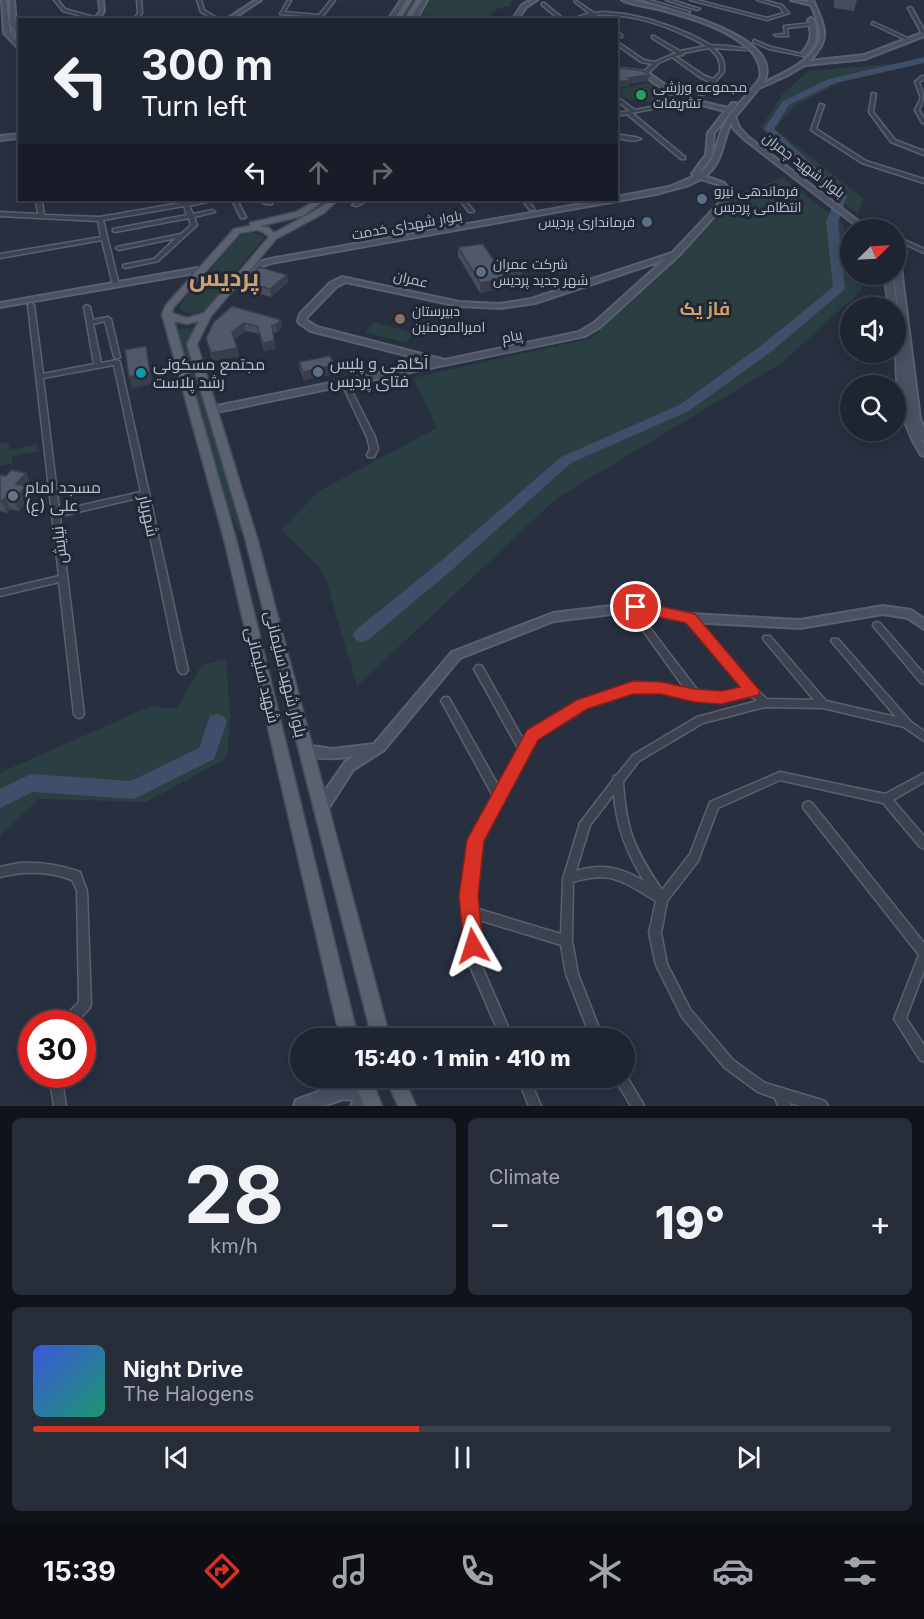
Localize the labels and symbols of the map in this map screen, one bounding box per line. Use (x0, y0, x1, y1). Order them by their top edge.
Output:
place label: مجموعه ورزشی تشریفات (653, 78, 747, 111)
marker: مجموعه ورزشی تشریفات (634, 88, 648, 102)
street label: بلوار شهید چمران (759, 128, 849, 203)
place label: فرماندهی نیرو انتظامی پردیس (714, 182, 801, 217)
marker: فرماندهی نیرو انتظامی پردیس (695, 192, 709, 206)
street label: بلوار شهدای خدمت (350, 206, 463, 243)
place label: فرمانداری پردیس (538, 213, 635, 232)
marker: فرمانداری پردیس (640, 215, 654, 229)
north arrow (840, 219, 906, 285)
place label: شرکت عمران شهر جدید پردیس (493, 255, 588, 290)
district label: پردیس (189, 263, 259, 295)
marker: شرکت عمران شهر جدید پردیس (474, 265, 488, 279)
street label: عمران (392, 266, 430, 291)
district label: فاز یک (680, 298, 730, 320)
place label: دبیرستان امیرالمومنین (412, 302, 485, 335)
marker: دبیرستان امیرالمومنین (393, 312, 407, 326)
street label: پیام (500, 325, 524, 348)
place label: آگاهی و پلیس فتای پردیس (330, 353, 429, 393)
place label: مجتمع مسکونی رشد پلاست (153, 354, 265, 394)
marker: آگاهی و پلیس فتای پردیس (311, 365, 325, 379)
marker: مجتمع مسکونی رشد پلاست (134, 366, 148, 380)
place label: مسجد امام علی (ع) (25, 477, 101, 517)
marker: مسجد امام علی (ع) (6, 489, 20, 503)
street label: شهریار (134, 493, 163, 539)
street label: نیایش (47, 525, 72, 565)
pin (610, 581, 661, 632)
street label: بلوار شهید سلیمانی (261, 609, 311, 739)
street label: شهید سلیمانی (242, 625, 284, 725)
position arrow (441, 914, 505, 978)
speed limit sign: 30 (18, 1010, 96, 1088)

